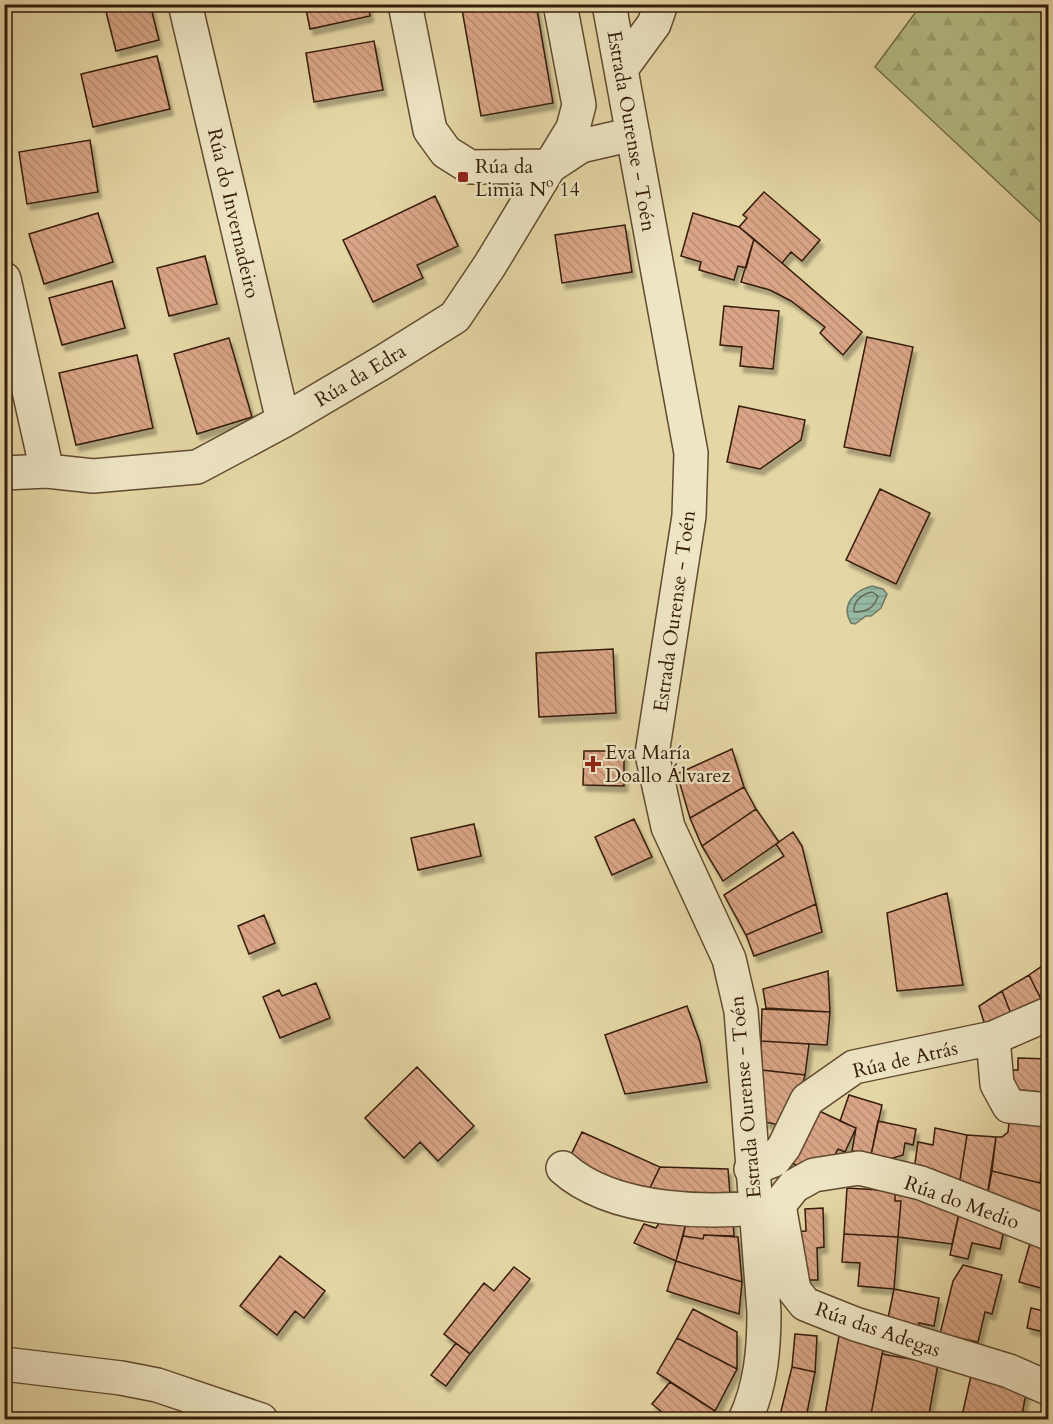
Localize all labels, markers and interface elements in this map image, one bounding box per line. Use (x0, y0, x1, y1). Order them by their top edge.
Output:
street label: Estrada Ourense - Toén (601, 29, 663, 234)
street label: Rúa do Invernadeiro (201, 125, 266, 301)
place label: Rúa da Limia Nº 14 (475, 153, 580, 203)
marker: Rúa da Limia Nº 14 (456, 170, 470, 184)
street label: Rúa da Edra (309, 337, 411, 413)
street label: Estrada Ourense - Toén (647, 508, 702, 714)
place label: Eva María Doallo Álvarez (605, 739, 731, 789)
marker: Eva María Doallo Álvarez (586, 757, 600, 771)
street label: Estrada Ourense - Toén (723, 994, 768, 1199)
street label: Rúa de Atrás (850, 1034, 960, 1085)
street label: Rúa do Medio (901, 1169, 1023, 1236)
street label: Rúa das Adegas (812, 1295, 944, 1364)

